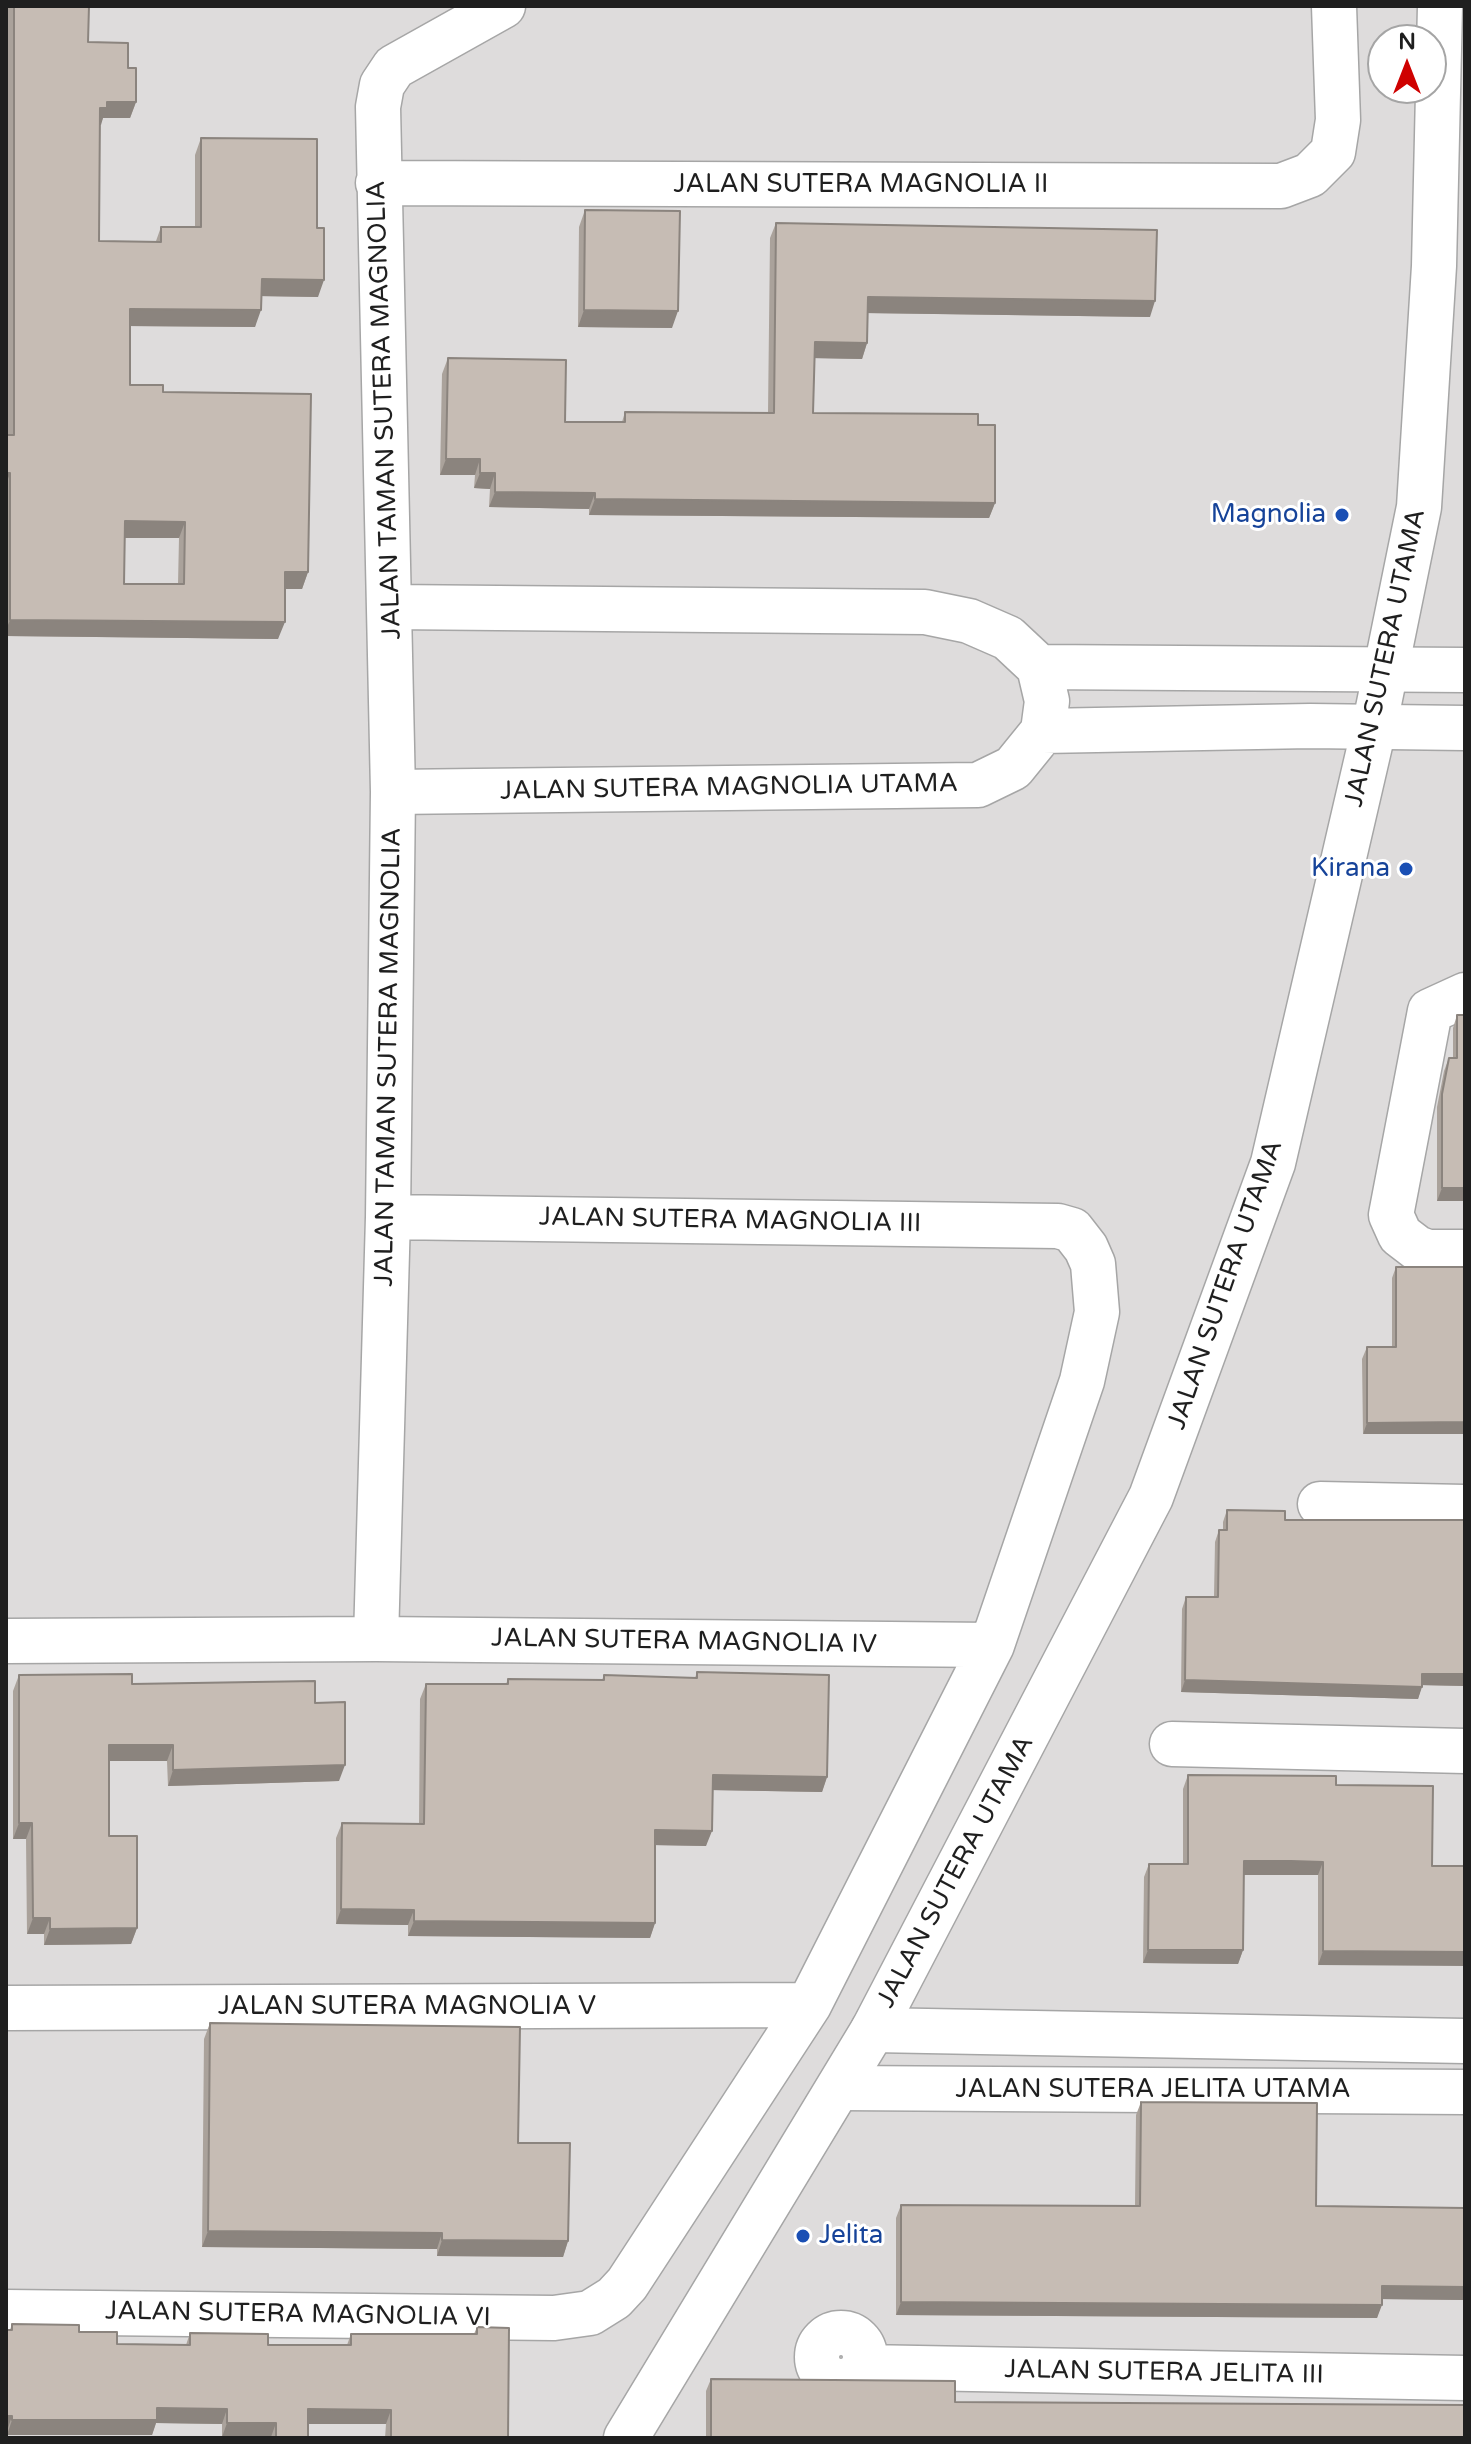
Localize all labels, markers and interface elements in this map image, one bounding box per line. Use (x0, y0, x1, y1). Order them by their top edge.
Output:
north arrow (1367, 24, 1447, 104)
text: N (1398, 29, 1416, 55)
street label: JALAN SUTERA MAGNOLIA II (674, 169, 1048, 201)
street label: JALAN TAMAN SUTERA MAGNOLIA (361, 180, 409, 640)
place label: Magnolia (1211, 499, 1326, 531)
marker: Magnolia (1333, 506, 1351, 524)
street label: JALAN SUTERA UTAMA (1339, 506, 1433, 810)
street label: JALAN SUTERA MAGNOLIA UTAMA (500, 768, 958, 808)
street label: JALAN TAMAN SUTERA MAGNOLIA (369, 827, 409, 1287)
place label: Kirana (1311, 853, 1390, 885)
marker: Kirana (1397, 860, 1415, 878)
street label: JALAN SUTERA UTAMA (1162, 1136, 1290, 1434)
street label: JALAN SUTERA MAGNOLIA III (539, 1202, 921, 1240)
street label: JALAN SUTERA MAGNOLIA IV (491, 1623, 877, 1661)
street label: JALAN SUTERA UTAMA (871, 1731, 1041, 2013)
street label: JALAN SUTERA MAGNOLIA V (218, 1991, 596, 2023)
street label: JALAN SUTERA JELITA UTAMA (955, 2074, 1351, 2106)
place label: Jelita (819, 2220, 883, 2252)
marker: Jelita (794, 2227, 812, 2245)
street label: JALAN SUTERA MAGNOLIA VI (105, 2296, 491, 2334)
street label: JALAN SUTERA JELITA III (1004, 2355, 1324, 2391)

